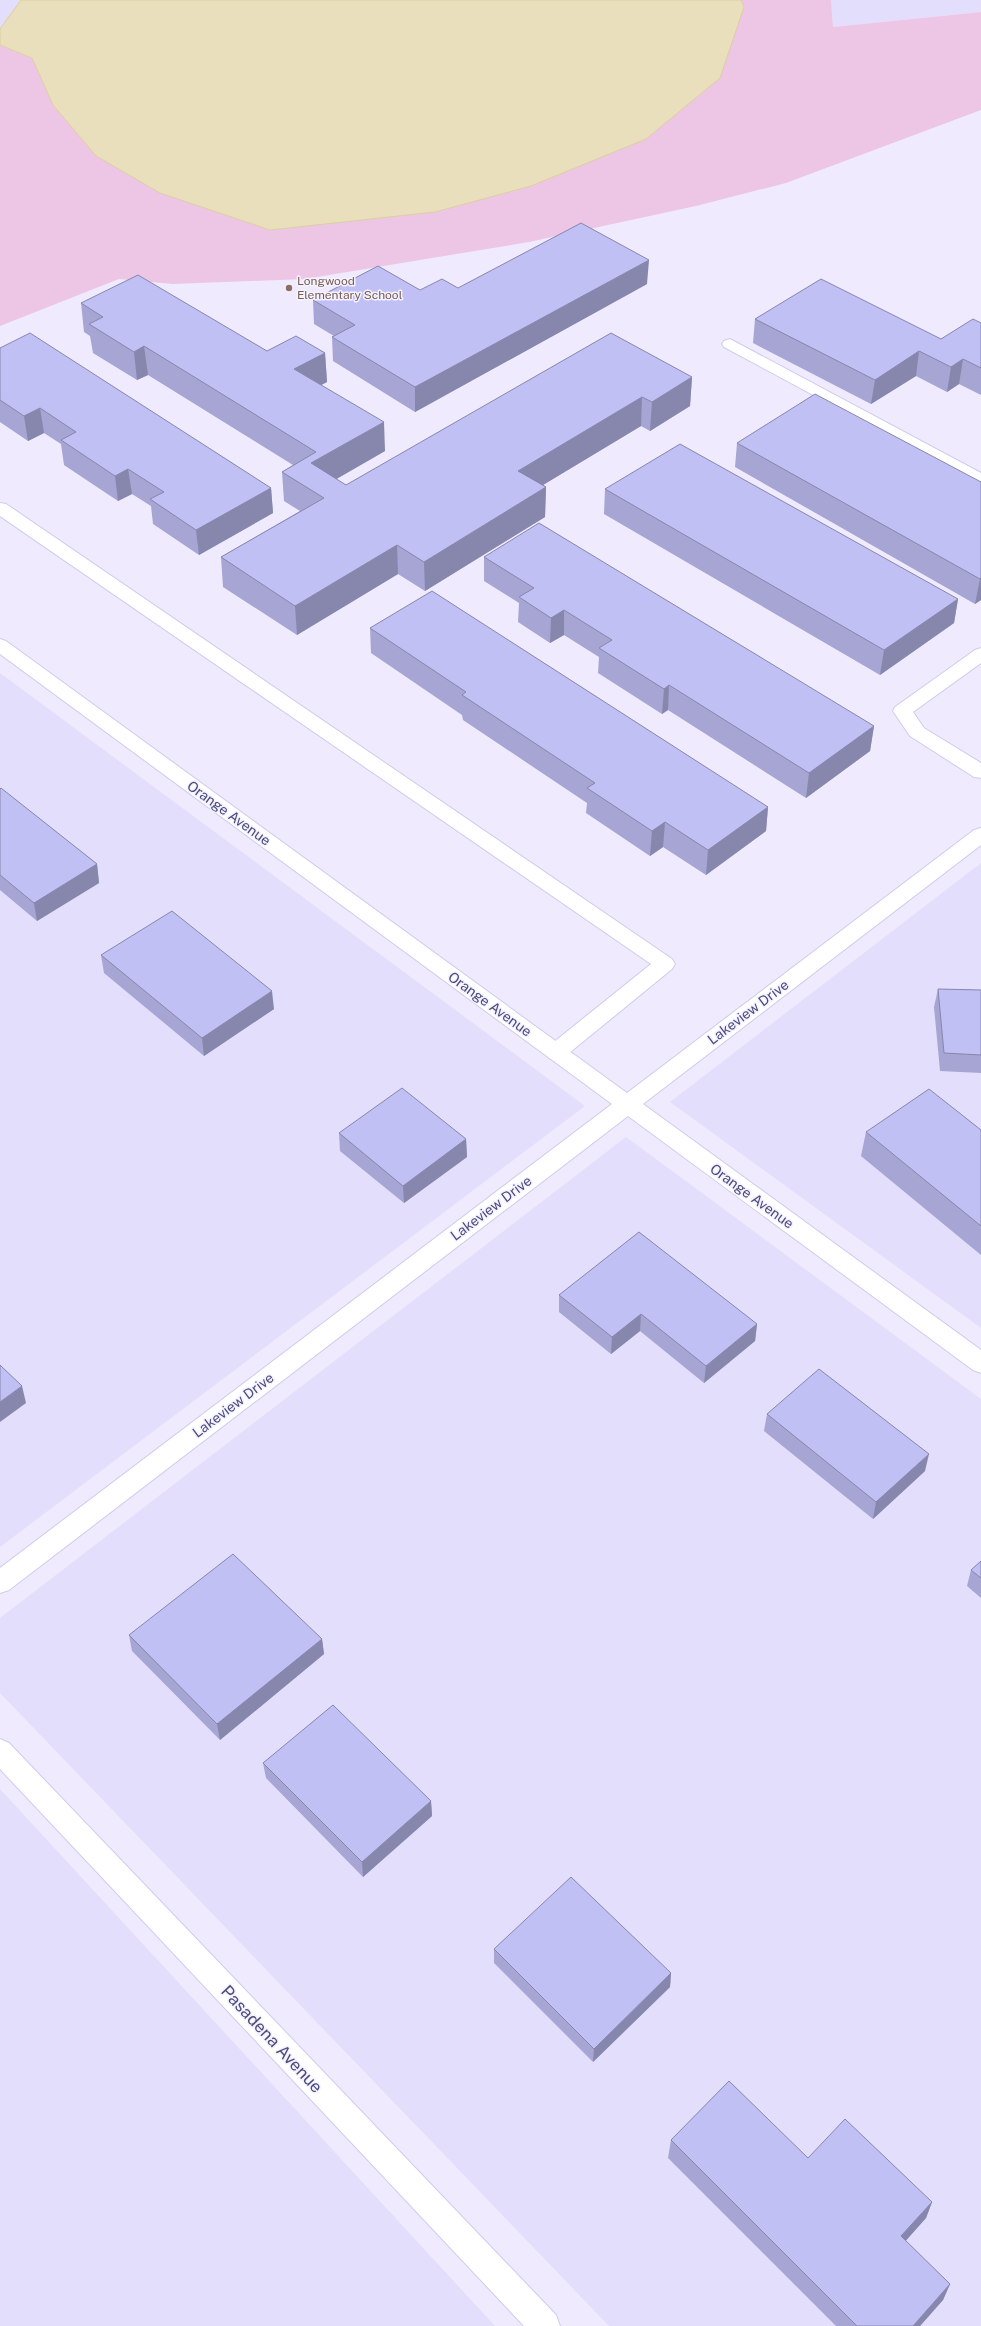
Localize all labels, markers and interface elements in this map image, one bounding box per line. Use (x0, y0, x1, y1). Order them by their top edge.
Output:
place label: Longwood Elementary School (297, 274, 403, 302)
marker: Longwood Elementary School (284, 283, 294, 293)
street label: Orange Avenue (184, 777, 274, 849)
street label: Orange Avenue (445, 968, 535, 1040)
street label: Lakeview Drive (704, 976, 792, 1048)
street label: Orange Avenue (707, 1160, 797, 1232)
street label: Lakeview Drive (447, 1172, 535, 1244)
street label: Lakeview Drive (189, 1369, 277, 1441)
street label: Pasadena Avenue (217, 1981, 327, 2097)

